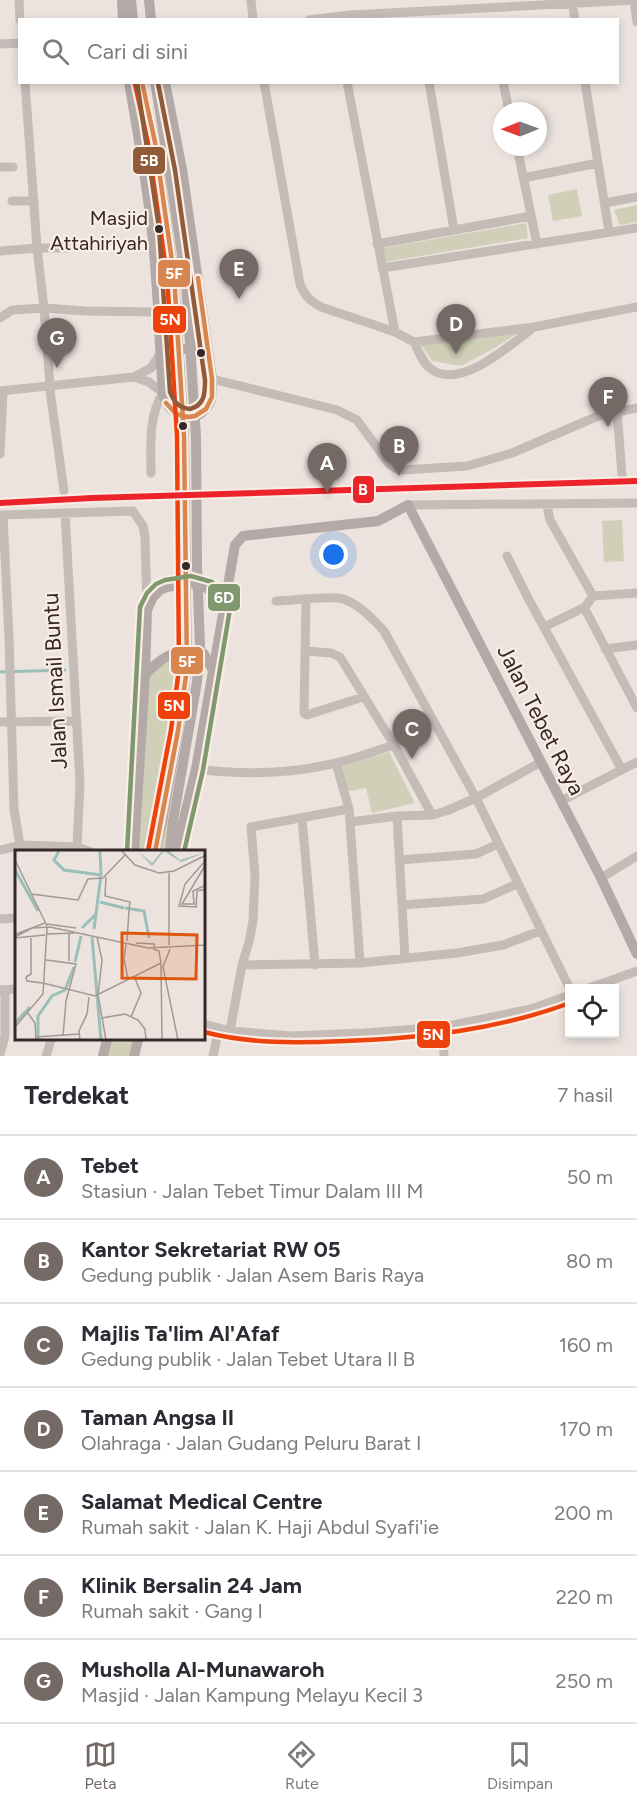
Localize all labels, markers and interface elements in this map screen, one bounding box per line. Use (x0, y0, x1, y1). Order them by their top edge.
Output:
search box (18, 18, 619, 84)
icon: search (39, 35, 72, 68)
text: Cari di sini (87, 38, 188, 65)
north arrow (493, 102, 547, 156)
line badge: 5B (132, 146, 166, 175)
text: 5B (139, 151, 159, 170)
place label: Masjid Attahiriyah (50, 206, 148, 255)
marker: Masjid Attahiriyah (153, 223, 165, 235)
pin: E (220, 250, 258, 299)
line badge: 5F (157, 259, 191, 288)
text: 5F (165, 264, 183, 283)
pin: D (436, 304, 476, 354)
line badge: 5N (152, 305, 187, 334)
text: 5N (159, 310, 181, 329)
pin: G (38, 318, 76, 368)
unlabelled marker (195, 347, 207, 359)
pin: F (588, 378, 628, 427)
unlabelled marker (177, 420, 189, 432)
pin: B (380, 426, 418, 476)
pin: A (308, 444, 346, 493)
line badge: B (352, 475, 375, 504)
text: B (358, 480, 368, 499)
your location (319, 540, 348, 569)
unlabelled marker (180, 560, 192, 572)
line badge: 6D (207, 583, 241, 612)
text: 6D (214, 588, 234, 607)
street label: Jalan Ismail Buntu (37, 592, 73, 770)
street label: Jalan Tebet Raya (491, 640, 591, 800)
line badge: 5F (170, 646, 204, 675)
text: 5F (178, 652, 196, 671)
line badge: 5N (157, 691, 191, 720)
text: 5N (163, 696, 185, 715)
pin: C (392, 710, 432, 759)
inset map (15, 850, 206, 1041)
map controls (565, 984, 619, 1038)
button: locate (565, 984, 619, 1038)
line badge: 5N (416, 1020, 451, 1049)
text: 5N (422, 1025, 444, 1044)
text: Terdekat (24, 1079, 129, 1111)
text: 7 hasil (558, 1083, 613, 1107)
text: Tebet (81, 1152, 139, 1179)
text: A (36, 1165, 51, 1189)
text: 50 m (567, 1165, 613, 1189)
text: Stasiun · Jalan Tebet Timur Dalam III M (81, 1179, 424, 1203)
text: Kantor Sekretariat RW 05 (81, 1236, 341, 1263)
text: B (37, 1249, 50, 1273)
text: 80 m (566, 1249, 613, 1273)
text: Gedung publik · Jalan Asem Baris Raya (81, 1263, 424, 1287)
text: Majlis Ta'lim Al'Afaf (81, 1320, 280, 1347)
text: C (36, 1333, 51, 1357)
text: 160 m (559, 1333, 613, 1357)
text: Gedung publik · Jalan Tebet Utara II B (81, 1347, 415, 1371)
text: Taman Angsa II (81, 1404, 234, 1431)
text: D (37, 1417, 51, 1441)
text: 170 m (559, 1417, 613, 1441)
text: Olahraga · Jalan Gudang Peluru Barat I (81, 1431, 421, 1455)
text: Salamat Medical Centre (81, 1488, 323, 1515)
text: E (38, 1501, 49, 1525)
text: 200 m (554, 1501, 613, 1525)
text: Rumah sakit · Jalan K. Haji Abdul Syafi'ie (81, 1515, 439, 1539)
text: Klinik Bersalin 24 Jam (81, 1572, 302, 1599)
text: F (38, 1585, 49, 1609)
text: 220 m (556, 1585, 613, 1609)
text: Rumah sakit · Gang I (81, 1599, 263, 1623)
text: Musholla Al-Munawaroh (81, 1656, 324, 1683)
text: G (36, 1669, 51, 1693)
text: 250 m (556, 1669, 613, 1693)
text: Masjid · Jalan Kampung Melayu Kecil 3 (81, 1683, 423, 1707)
tab: Peta (84, 1738, 117, 1793)
tab: Rute (285, 1738, 319, 1793)
tab: Disimpan (487, 1738, 553, 1793)

